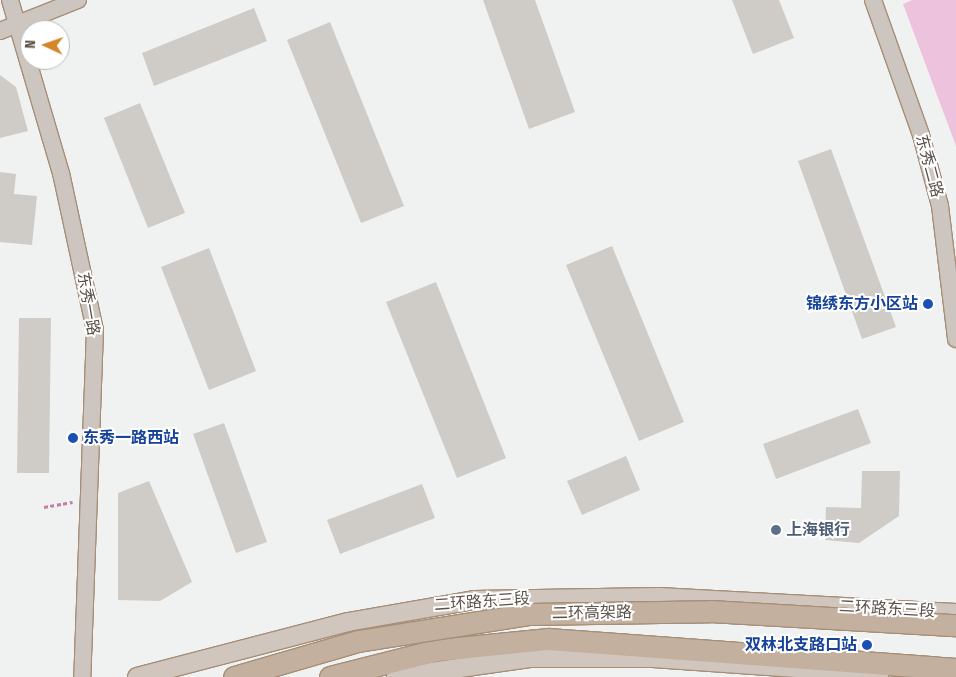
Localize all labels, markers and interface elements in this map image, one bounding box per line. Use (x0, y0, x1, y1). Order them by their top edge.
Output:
north arrow (20, 20, 70, 70)
text: N (22, 40, 39, 49)
street label: 东秀二路 (911, 133, 947, 199)
street label: 东秀一路 (73, 271, 103, 337)
place label: 锦绣东方小区站 (806, 294, 918, 314)
marker: 锦绣东方小区站 (922, 298, 934, 310)
place label: 东秀一路西站 (83, 428, 179, 448)
marker: 东秀一路西站 (67, 432, 79, 444)
place label: 上海银行 (786, 520, 850, 540)
marker: 上海银行 (770, 524, 782, 536)
street label: 二环路东三段 (433, 589, 531, 615)
street label: 二环路东三段 (839, 597, 935, 621)
street label: 二环高架路 (552, 603, 632, 623)
place label: 双林北支路口站 (745, 635, 857, 655)
marker: 双林北支路口站 (861, 639, 873, 651)

